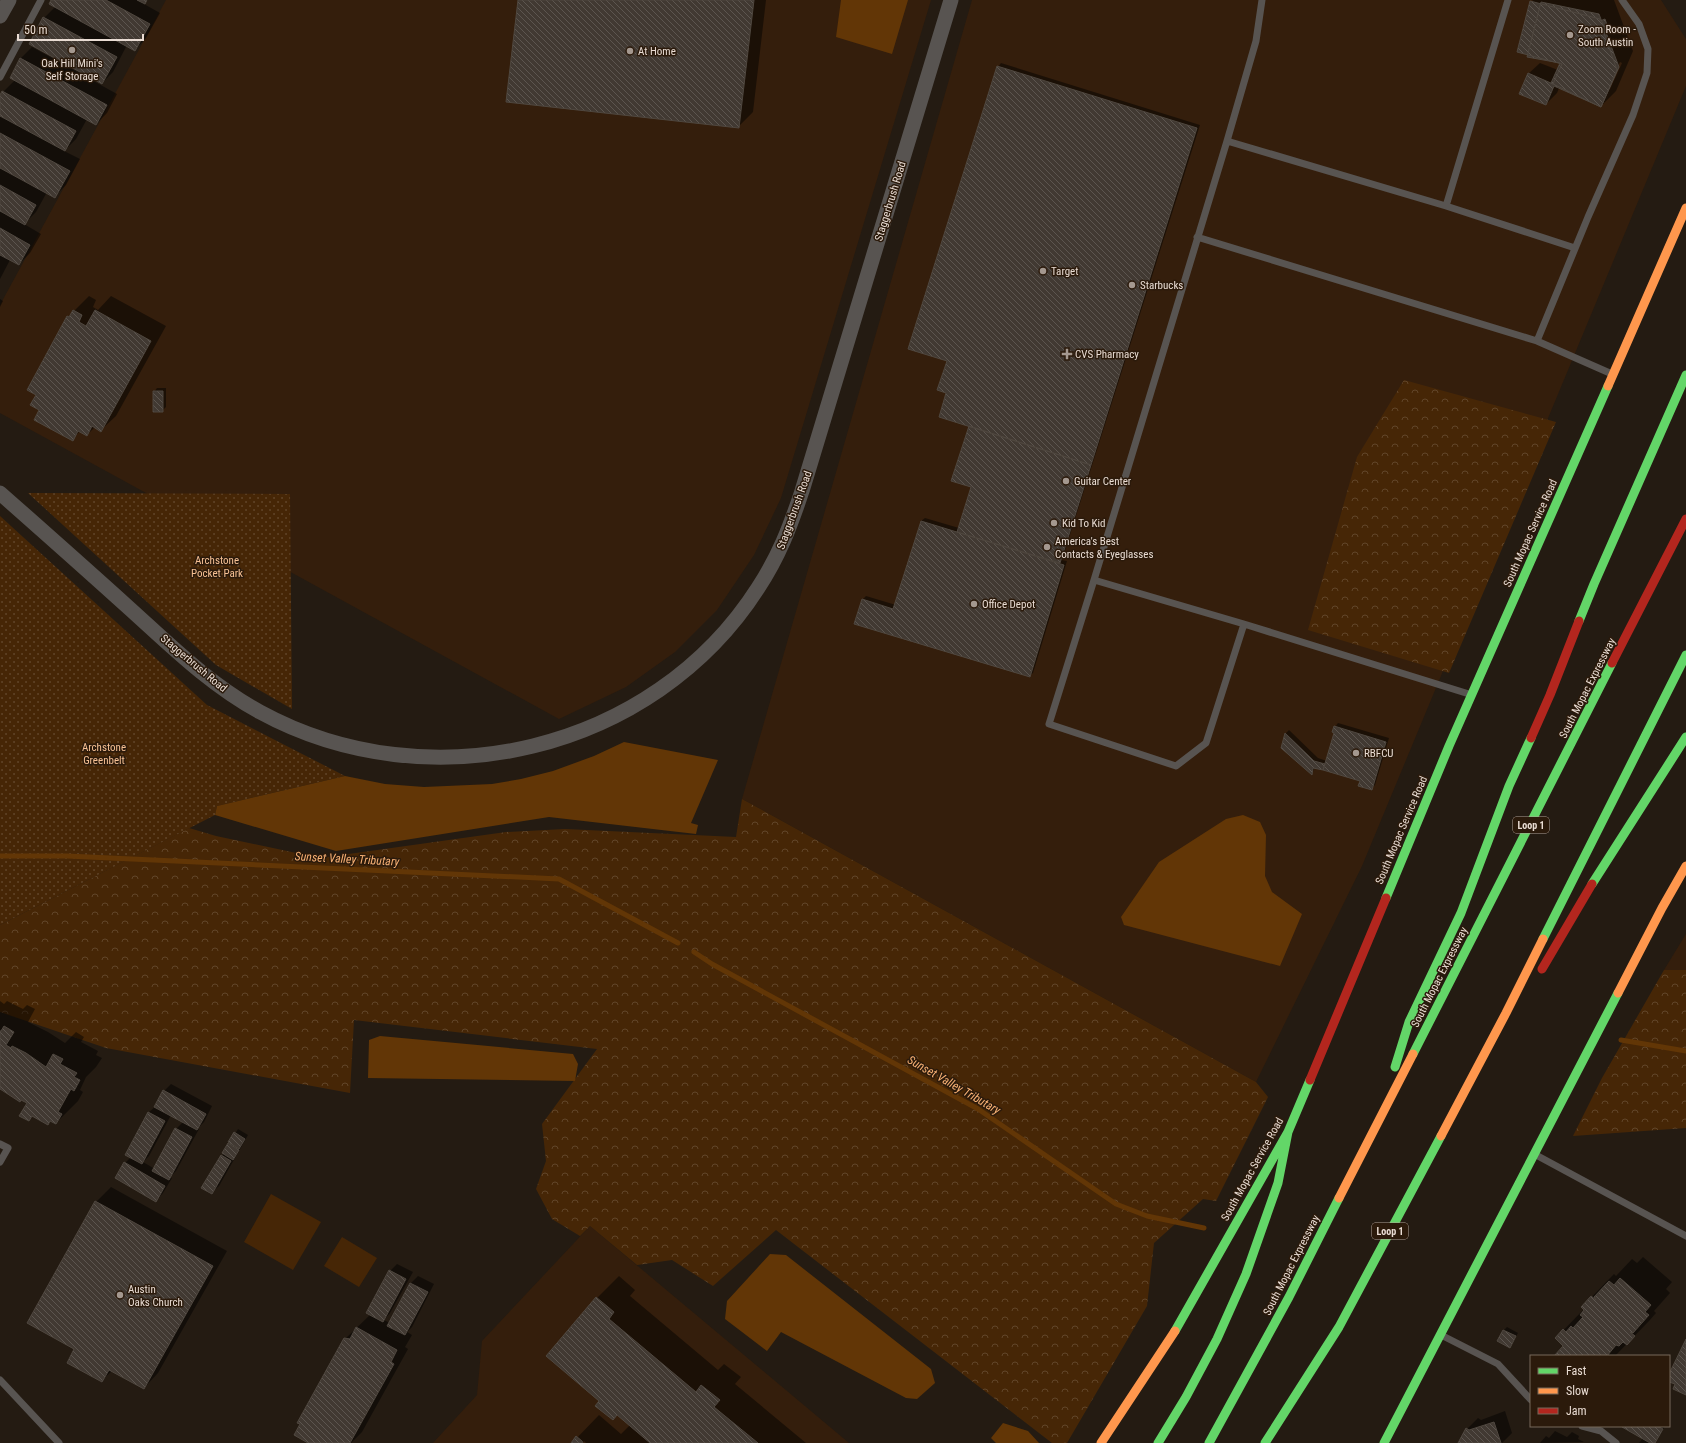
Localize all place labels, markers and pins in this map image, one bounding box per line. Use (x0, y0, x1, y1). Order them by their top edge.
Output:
place label: Zoom Room - South Austin (1578, 23, 1636, 49)
marker: Zoom Room - South Austin (1565, 30, 1575, 40)
marker: Oak Hill Mini's Self Storage (67, 45, 77, 55)
place label: At Home (638, 45, 676, 58)
marker: At Home (625, 46, 635, 56)
place label: Oak Hill Mini's Self Storage (41, 57, 103, 83)
place label: Target (1051, 265, 1078, 278)
marker: Target (1038, 266, 1048, 276)
place label: Starbucks (1140, 279, 1183, 292)
marker: Starbucks (1127, 280, 1137, 290)
place label: CVS Pharmacy (1075, 348, 1139, 361)
marker: CVS Pharmacy (1062, 349, 1072, 359)
place label: Guitar Center (1074, 475, 1132, 488)
marker: Guitar Center (1061, 476, 1071, 486)
place label: Kid To Kid (1062, 517, 1106, 530)
marker: Kid To Kid (1049, 518, 1059, 528)
place label: America's Best Contacts & Eyeglasses (1055, 535, 1153, 561)
marker: America's Best Contacts & Eyeglasses (1042, 542, 1052, 552)
place label: Office Depot (982, 598, 1035, 611)
marker: Office Depot (969, 599, 979, 609)
place label: RBFCU (1364, 747, 1394, 760)
marker: RBFCU (1351, 748, 1361, 758)
place label: Austin Oaks Church (128, 1283, 183, 1309)
marker: Austin Oaks Church (115, 1290, 125, 1300)

